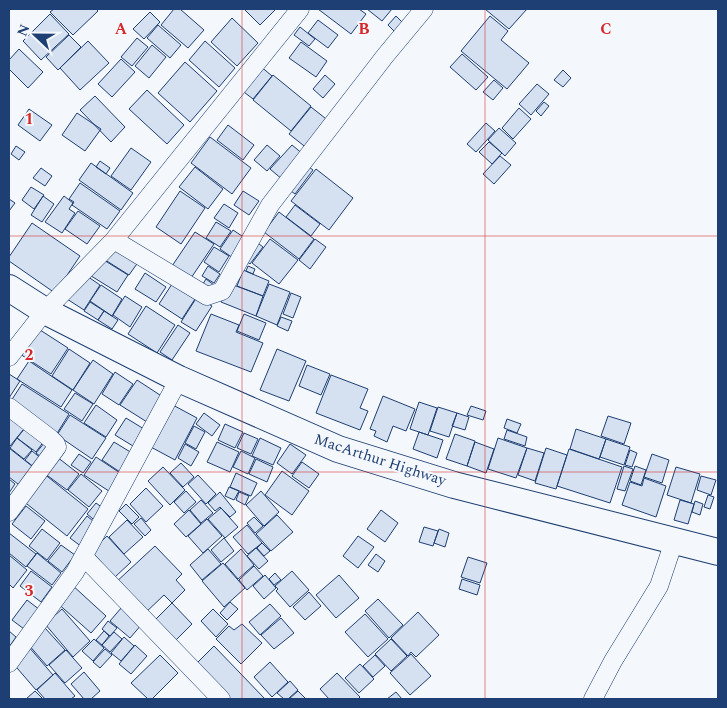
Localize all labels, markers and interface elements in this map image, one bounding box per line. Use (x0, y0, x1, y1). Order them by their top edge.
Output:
north arrow (10, 10, 60, 60)
text: A (115, 17, 128, 41)
text: B (358, 17, 370, 41)
text: C (600, 17, 612, 41)
text: N (12, 21, 35, 40)
text: 1 (25, 107, 33, 131)
text: 2 (25, 343, 34, 367)
street label: MacArthur Highway (311, 428, 450, 492)
text: 3 (25, 579, 34, 603)

